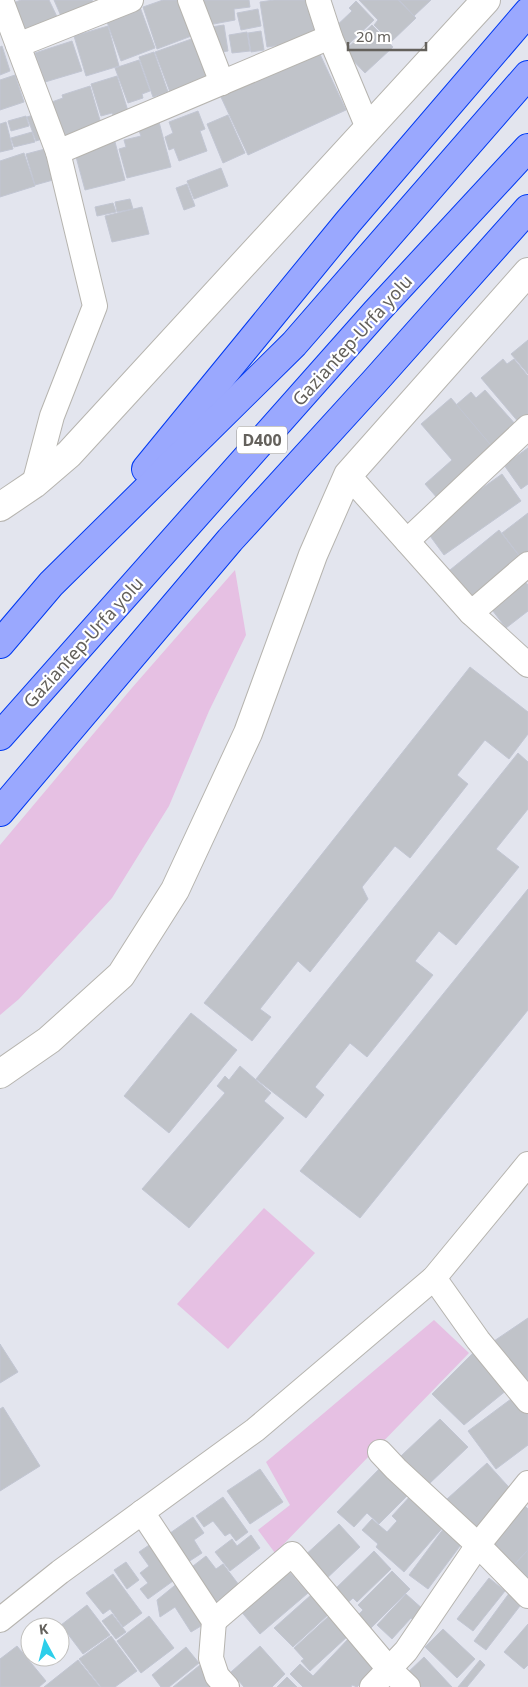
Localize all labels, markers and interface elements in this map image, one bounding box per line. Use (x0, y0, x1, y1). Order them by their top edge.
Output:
scale bar (348, 20, 426, 52)
text: 20 m (356, 26, 391, 46)
street label: Gaziantep-Urfa yolu (287, 269, 417, 411)
road number: D400 (237, 426, 287, 454)
street label: Gaziantep-Urfa yolu (18, 571, 148, 713)
north arrow (20, 1617, 70, 1667)
text: K (38, 1619, 50, 1639)

